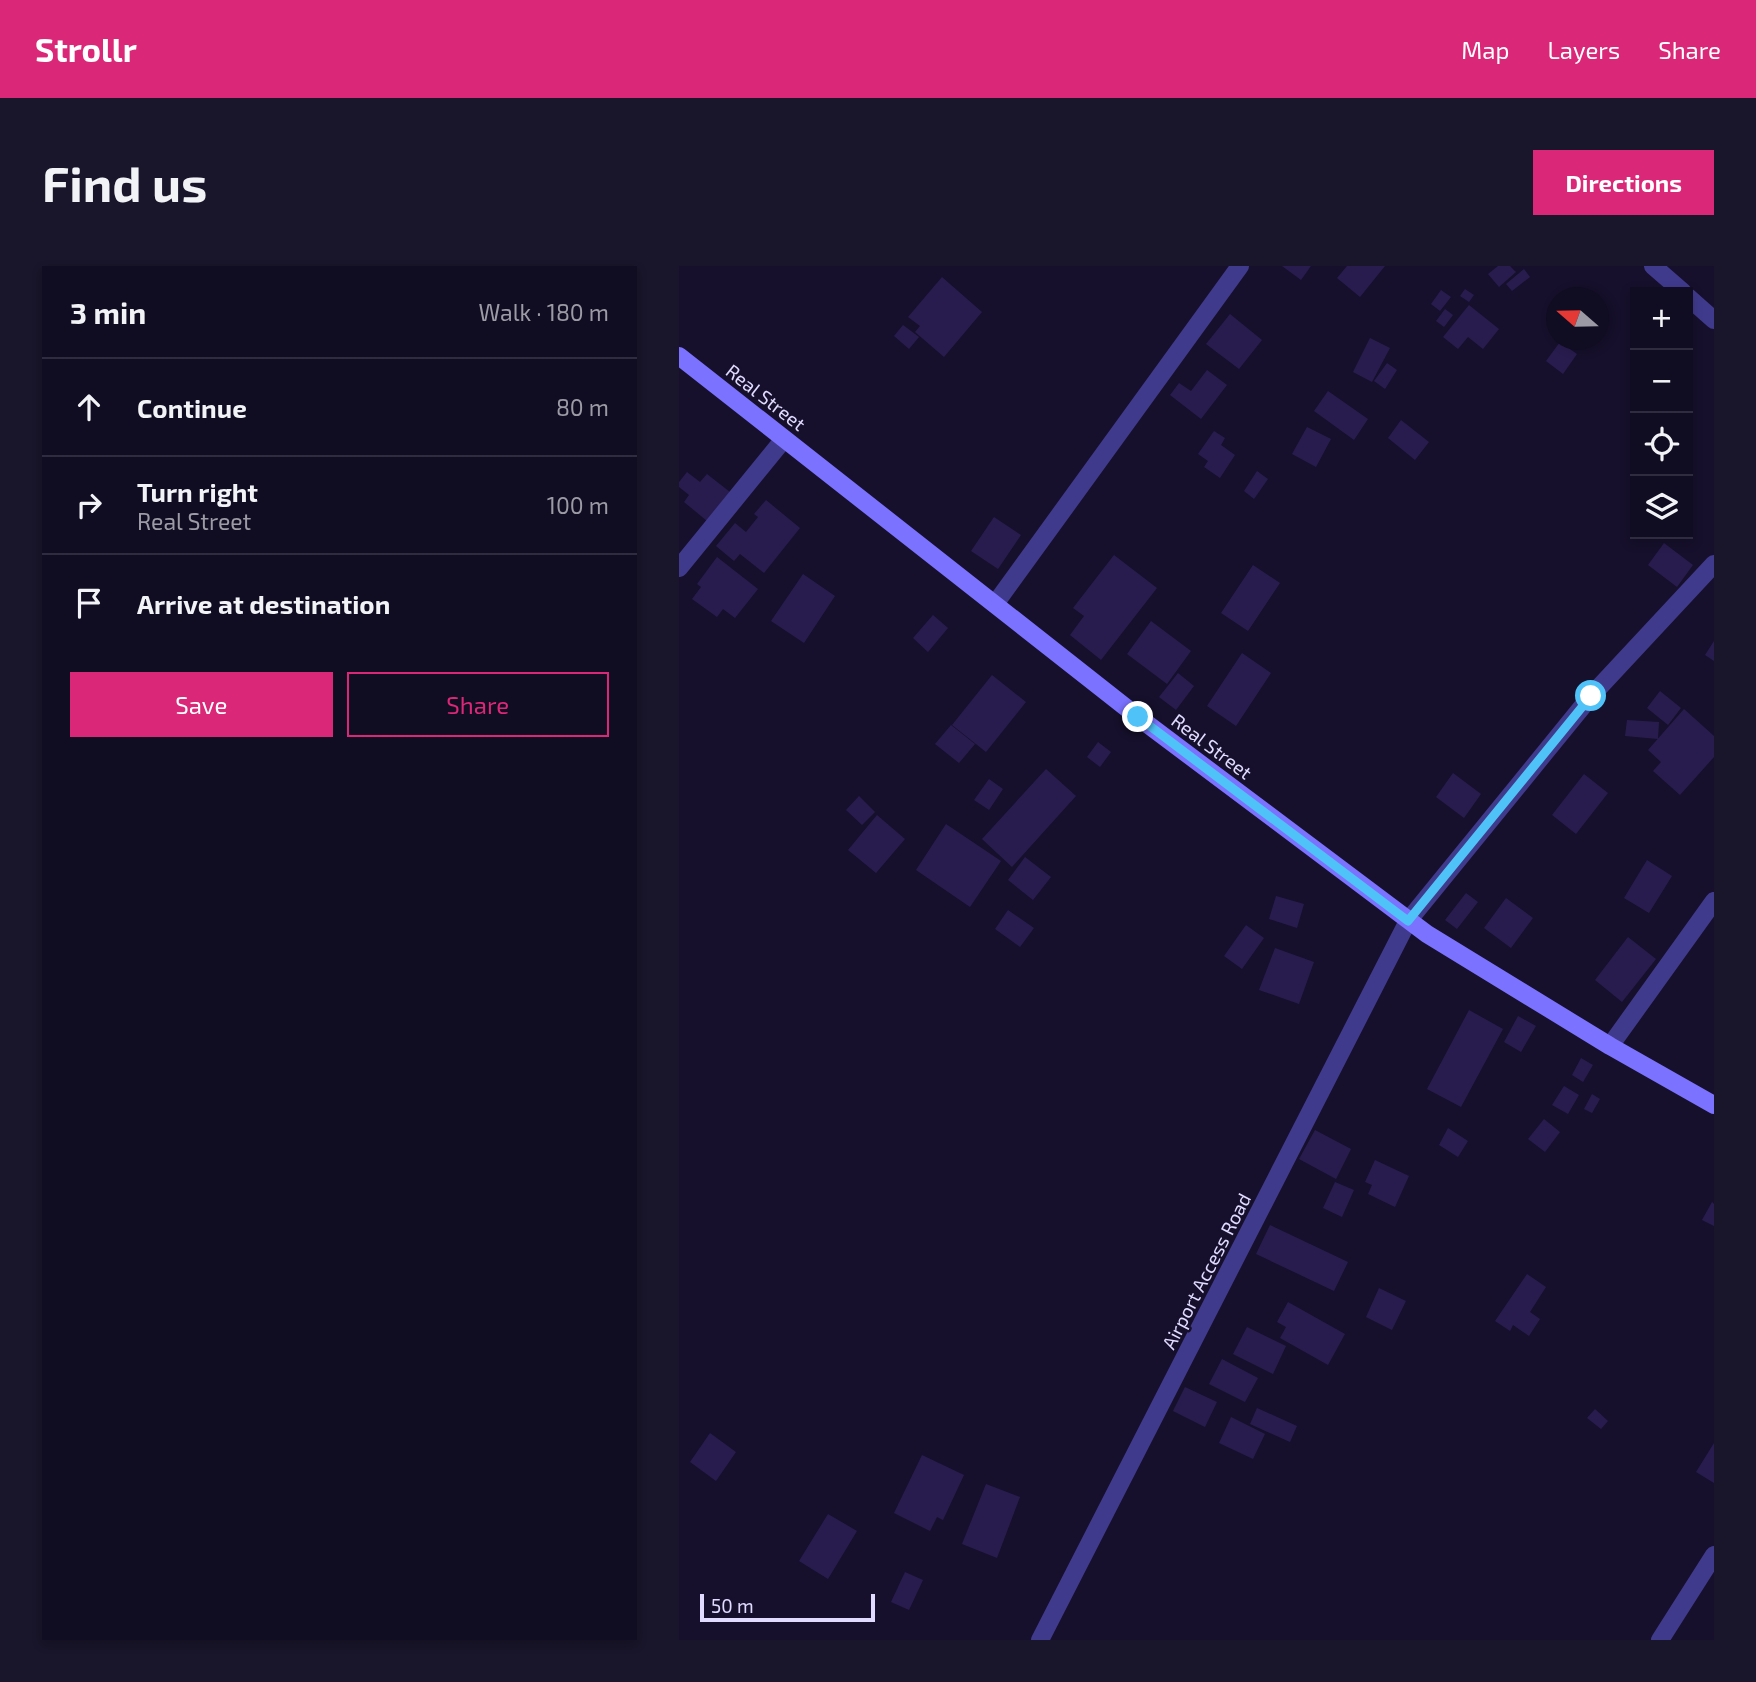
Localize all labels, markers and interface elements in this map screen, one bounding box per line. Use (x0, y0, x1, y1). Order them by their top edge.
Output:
text: Strollr (35, 29, 137, 69)
text: Map (1461, 35, 1509, 64)
text: Layers (1547, 35, 1620, 64)
text: Share (1658, 35, 1721, 64)
button: Directions (1533, 150, 1714, 215)
text: Find us (42, 153, 207, 212)
north arrow (1546, 287, 1609, 350)
map controls (1630, 287, 1693, 539)
button: + (1630, 287, 1693, 350)
text: 3 min (70, 294, 146, 330)
text: Walk · 180 m (479, 298, 609, 326)
button: − (1630, 350, 1693, 413)
street label: Real Street (722, 359, 810, 435)
icon: ahead (70, 388, 108, 426)
text: Continue (137, 392, 247, 423)
text: 80 m (556, 393, 609, 421)
button: locate (1630, 413, 1693, 476)
text: Turn right (137, 476, 258, 507)
button: layers (1630, 476, 1693, 539)
icon: right (70, 486, 108, 524)
text: 100 m (547, 491, 609, 519)
text: Real Street (137, 507, 251, 535)
icon: arrive (70, 584, 108, 622)
text: Arrive at destination (137, 588, 390, 619)
button: Save (70, 672, 333, 737)
button: Share (347, 672, 609, 737)
route start (1575, 680, 1606, 711)
route end (1122, 701, 1153, 732)
street label: Real Street (1167, 708, 1257, 784)
street label: Airport Access Road (1157, 1189, 1255, 1353)
scale bar (700, 1591, 875, 1623)
text: 50 m (711, 1594, 754, 1617)

